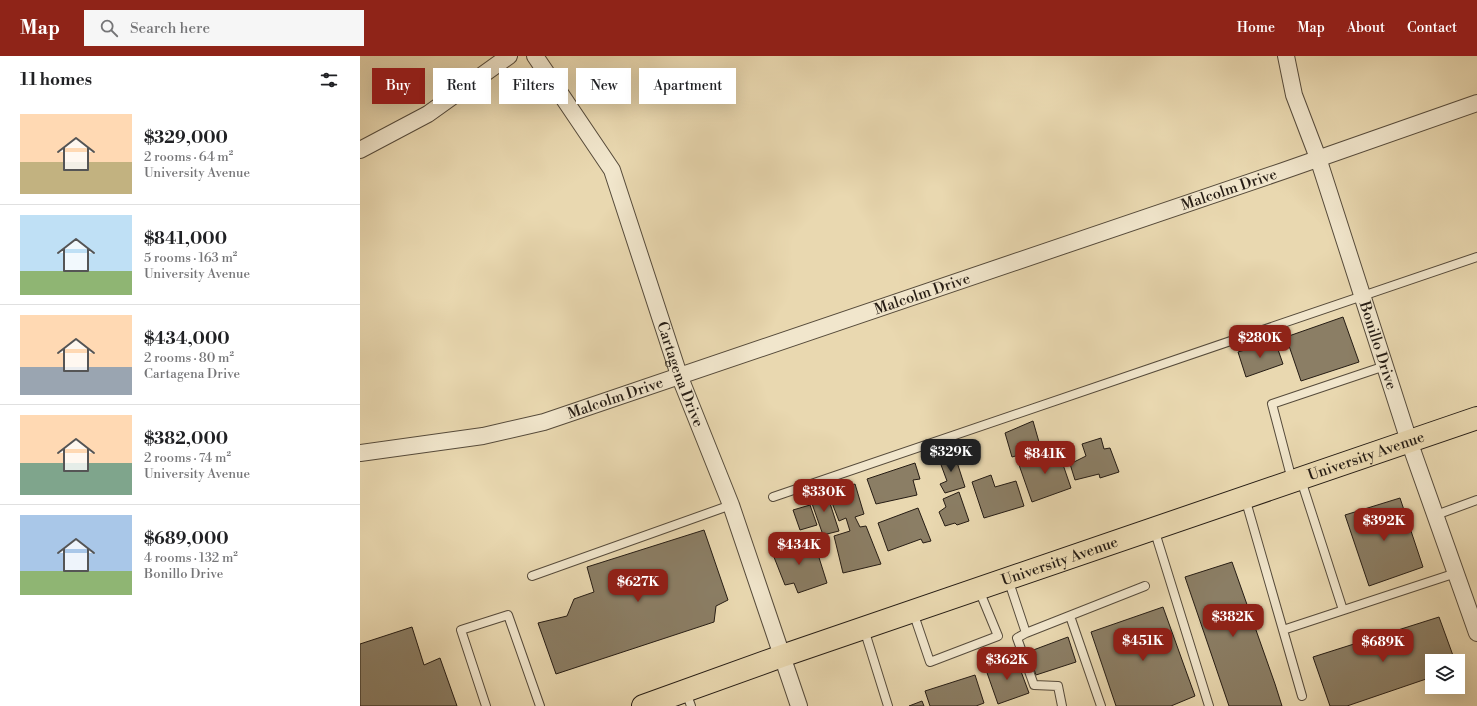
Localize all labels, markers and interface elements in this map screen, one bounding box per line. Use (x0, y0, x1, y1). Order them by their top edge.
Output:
search box (84, 10, 364, 46)
text: Map (20, 16, 60, 40)
icon: search (98, 17, 120, 39)
text: Search here (130, 19, 210, 38)
text: Home (1237, 19, 1275, 37)
text: Map (1297, 19, 1325, 37)
text: About (1347, 19, 1385, 37)
text: Contact (1407, 19, 1457, 37)
chip: Buy (372, 68, 425, 104)
chip: Rent (433, 68, 491, 104)
chip: Filters (499, 68, 568, 104)
chip: New (576, 68, 631, 104)
chip: Apartment (639, 68, 736, 104)
text: 11 homes (20, 69, 92, 91)
icon: filters (318, 69, 340, 91)
text: $329,000 (144, 127, 228, 149)
icon: home (52, 130, 100, 178)
text: 2 rooms · 64 m² (144, 149, 233, 165)
text: University Avenue (144, 165, 250, 181)
street label: Malcolm Drive (1178, 165, 1279, 215)
text: $841,000 (144, 228, 227, 250)
icon: home (52, 231, 100, 279)
text: 5 rooms · 163 m² (144, 250, 237, 266)
text: University Avenue (144, 266, 250, 282)
street label: Malcolm Drive (872, 269, 973, 319)
street label: Bonillo Drive (1354, 298, 1401, 392)
street label: Cartagena Drive (652, 319, 708, 430)
pin: $280K (1232, 325, 1288, 359)
text: $434,000 (144, 328, 230, 350)
text: $280K (1238, 330, 1282, 346)
icon: home (52, 331, 100, 379)
text: 2 rooms · 80 m² (144, 350, 234, 366)
text: Cartagena Drive (144, 366, 240, 382)
street label: Malcolm Drive (565, 373, 666, 423)
text: $382,000 (144, 428, 228, 450)
street label: University Avenue (1305, 428, 1427, 485)
icon: home (52, 431, 100, 479)
pin: $329K (923, 439, 979, 473)
pin: $841K (1017, 441, 1073, 475)
text: $329K (930, 444, 972, 460)
text: $841K (1024, 446, 1066, 462)
text: 2 rooms · 74 m² (144, 450, 231, 466)
text: University Avenue (144, 466, 250, 482)
pin: $330K (796, 479, 852, 513)
text: $330K (802, 484, 846, 500)
pin: $392K (1356, 508, 1412, 542)
text: $392K (1363, 513, 1405, 529)
text: $689,000 (144, 528, 229, 550)
icon: home (52, 531, 100, 579)
pin: $434K (771, 532, 827, 566)
street label: University Avenue (999, 533, 1121, 590)
text: $434K (777, 537, 821, 553)
text: 4 rooms · 132 m² (144, 550, 238, 566)
text: Bonillo Drive (144, 566, 223, 582)
pin: $627K (610, 569, 666, 603)
text: $627K (617, 574, 659, 590)
pin: $382K (1205, 604, 1261, 638)
text: $382K (1212, 609, 1254, 625)
pin: $451K (1115, 628, 1171, 662)
pin: $689K (1355, 629, 1411, 663)
text: $451K (1122, 633, 1164, 649)
text: $689K (1362, 634, 1404, 650)
pin: $362K (979, 647, 1035, 681)
text: $362K (986, 652, 1028, 668)
map controls (1425, 654, 1465, 694)
button: layers (1425, 654, 1465, 694)

